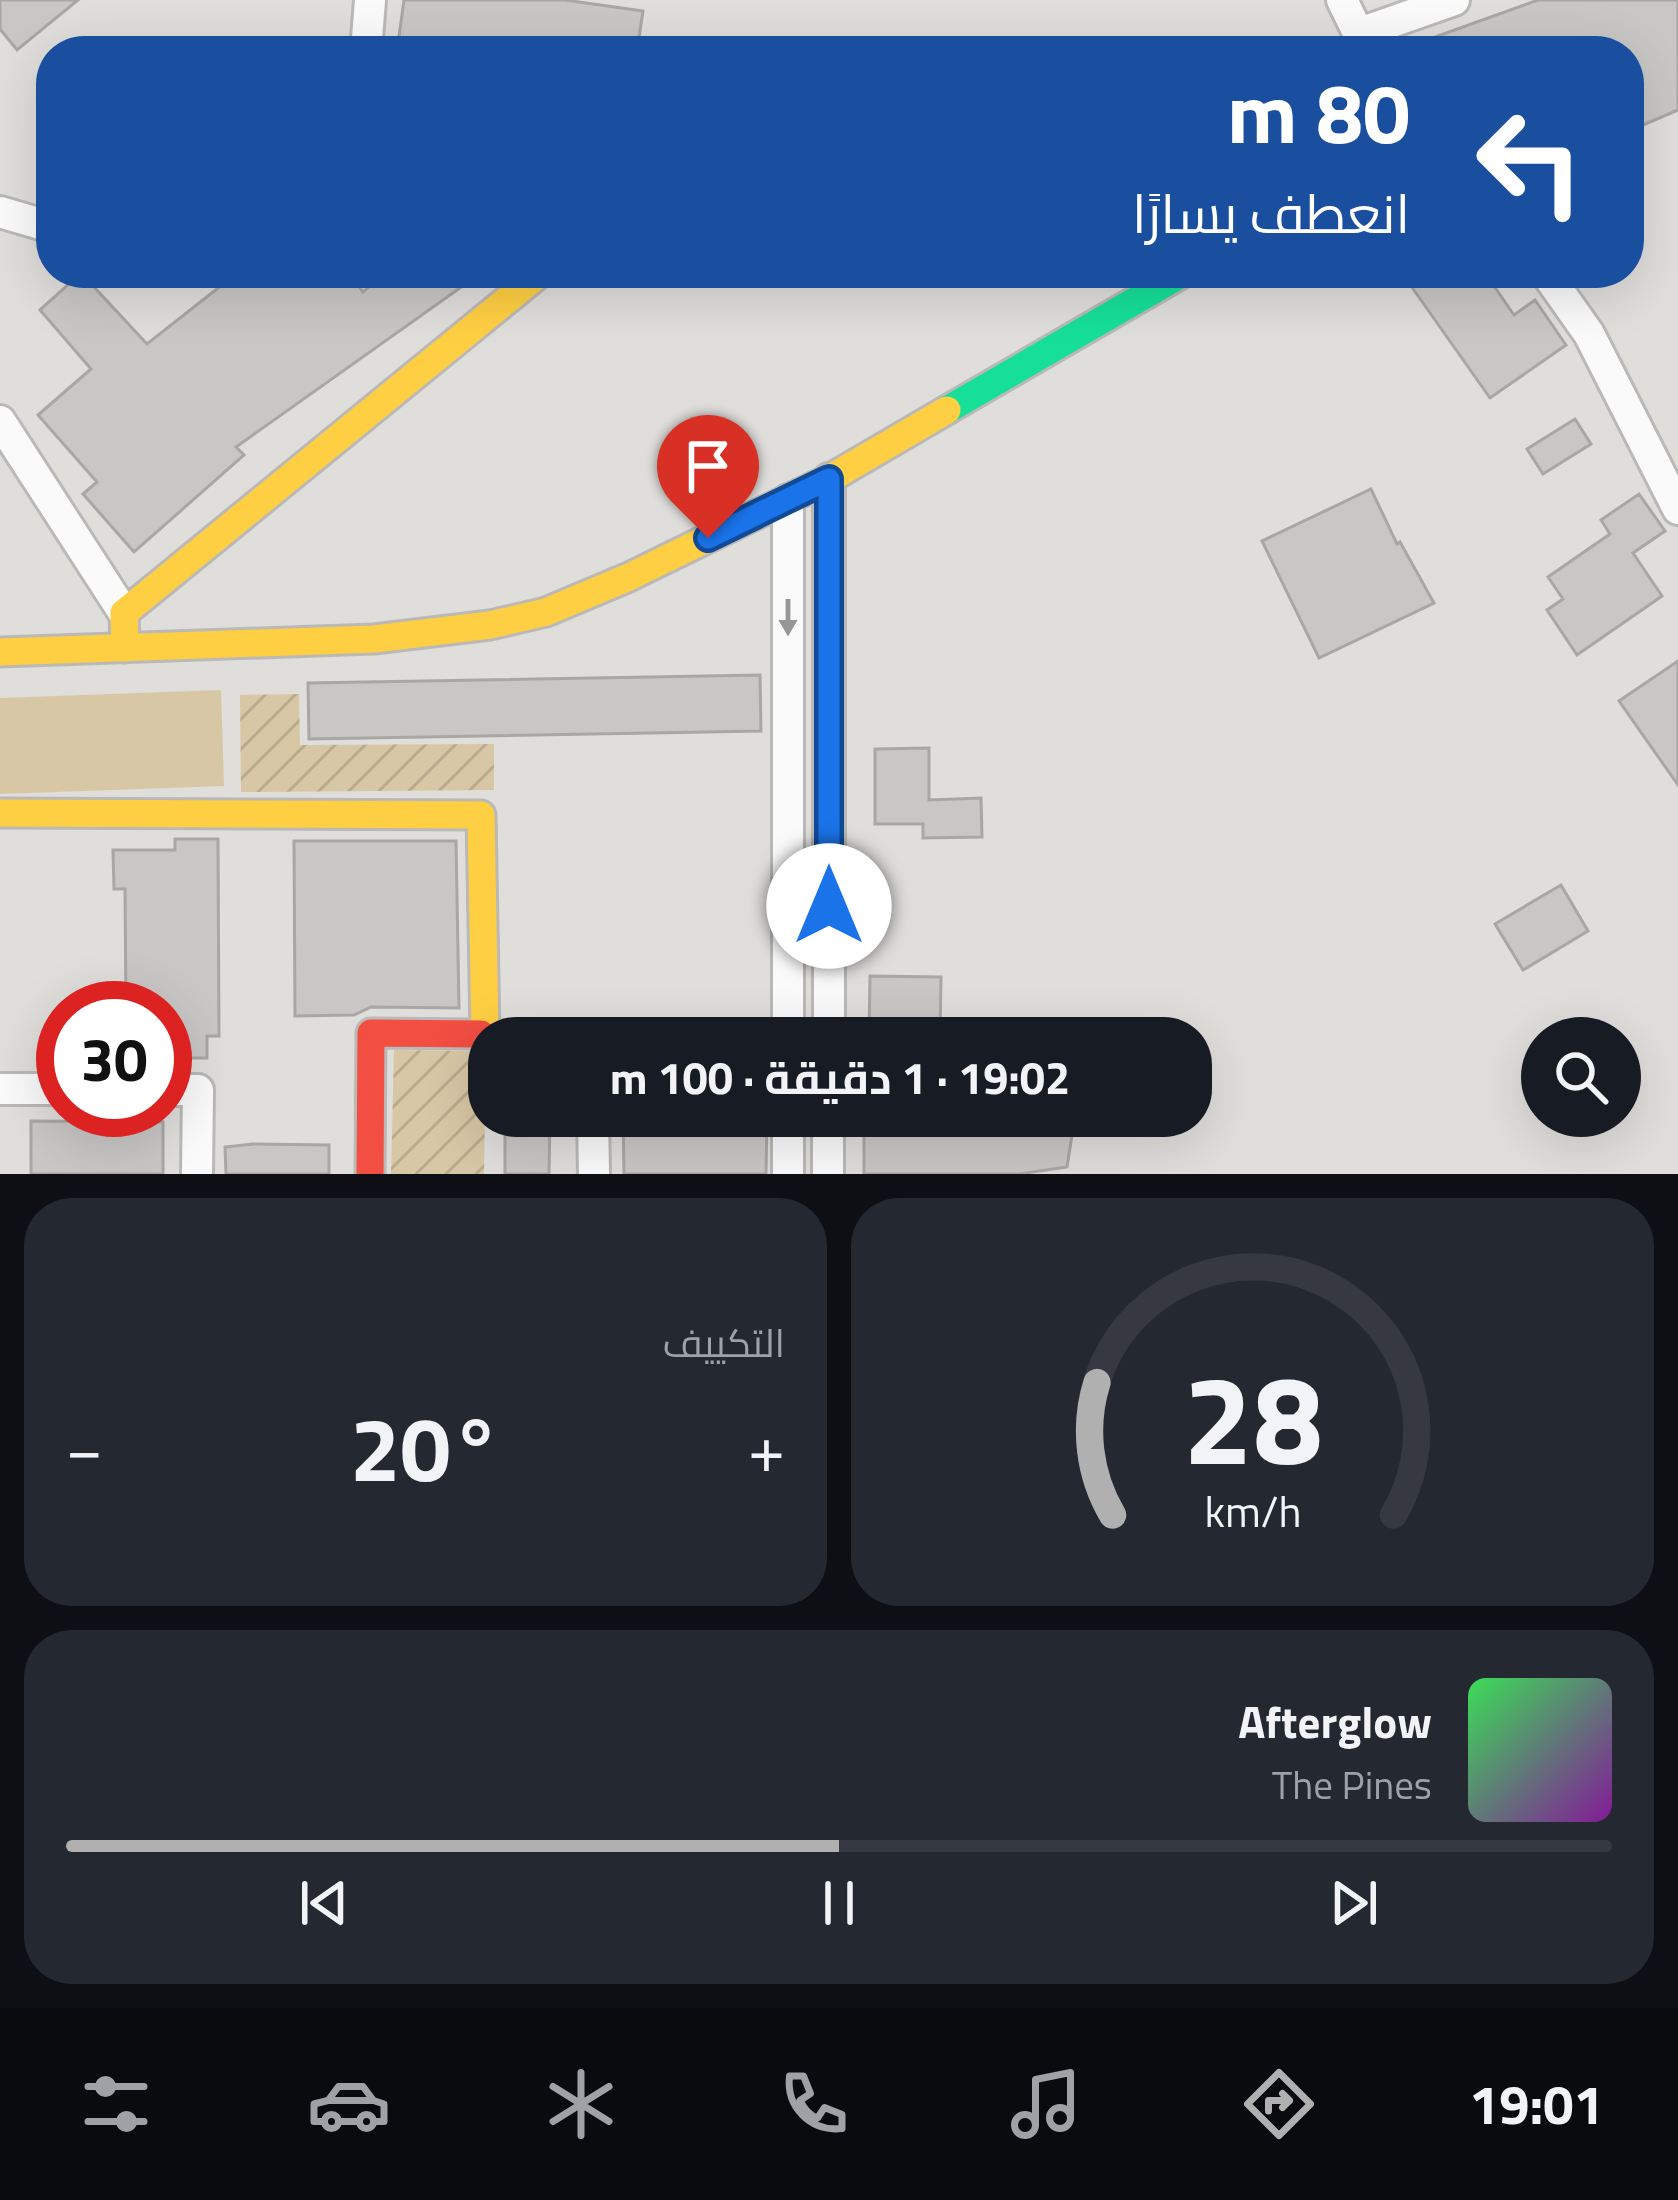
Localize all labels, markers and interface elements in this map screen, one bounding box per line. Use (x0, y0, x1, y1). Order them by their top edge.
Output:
text: 80 m (1227, 48, 1410, 176)
icon: left (1452, 84, 1608, 240)
text: انعطف يسارًا (1132, 172, 1410, 254)
pin (657, 415, 759, 538)
icon: arrive (675, 433, 741, 499)
one-way arrow (778, 599, 798, 637)
position arrow (766, 843, 892, 969)
speed limit sign: 30 (36, 981, 192, 1137)
map controls (1521, 1017, 1641, 1137)
button: search (1521, 1017, 1641, 1137)
text: 19:02 · 1 دقيقة · 100 m (610, 1043, 1070, 1111)
text: التكييف (663, 1313, 785, 1372)
text: 28 (1183, 1323, 1322, 1512)
text: 20° (350, 1379, 501, 1516)
text: − (66, 1397, 103, 1498)
text: + (748, 1397, 785, 1498)
text: km/h (1204, 1478, 1301, 1544)
text: Afterglow (1238, 1687, 1432, 1755)
text: The Pines (1272, 1755, 1432, 1814)
icon: previous (291, 1870, 357, 1936)
icon: pause (806, 1870, 872, 1936)
icon: next (1321, 1870, 1387, 1936)
icon: filters (74, 2062, 158, 2146)
icon: car (307, 2062, 391, 2146)
icon: climate (539, 2062, 623, 2146)
icon: phone (772, 2062, 856, 2146)
icon: music (1004, 2062, 1088, 2146)
icon: directions (1237, 2062, 1321, 2146)
text: 19:01 (1469, 2063, 1604, 2145)

